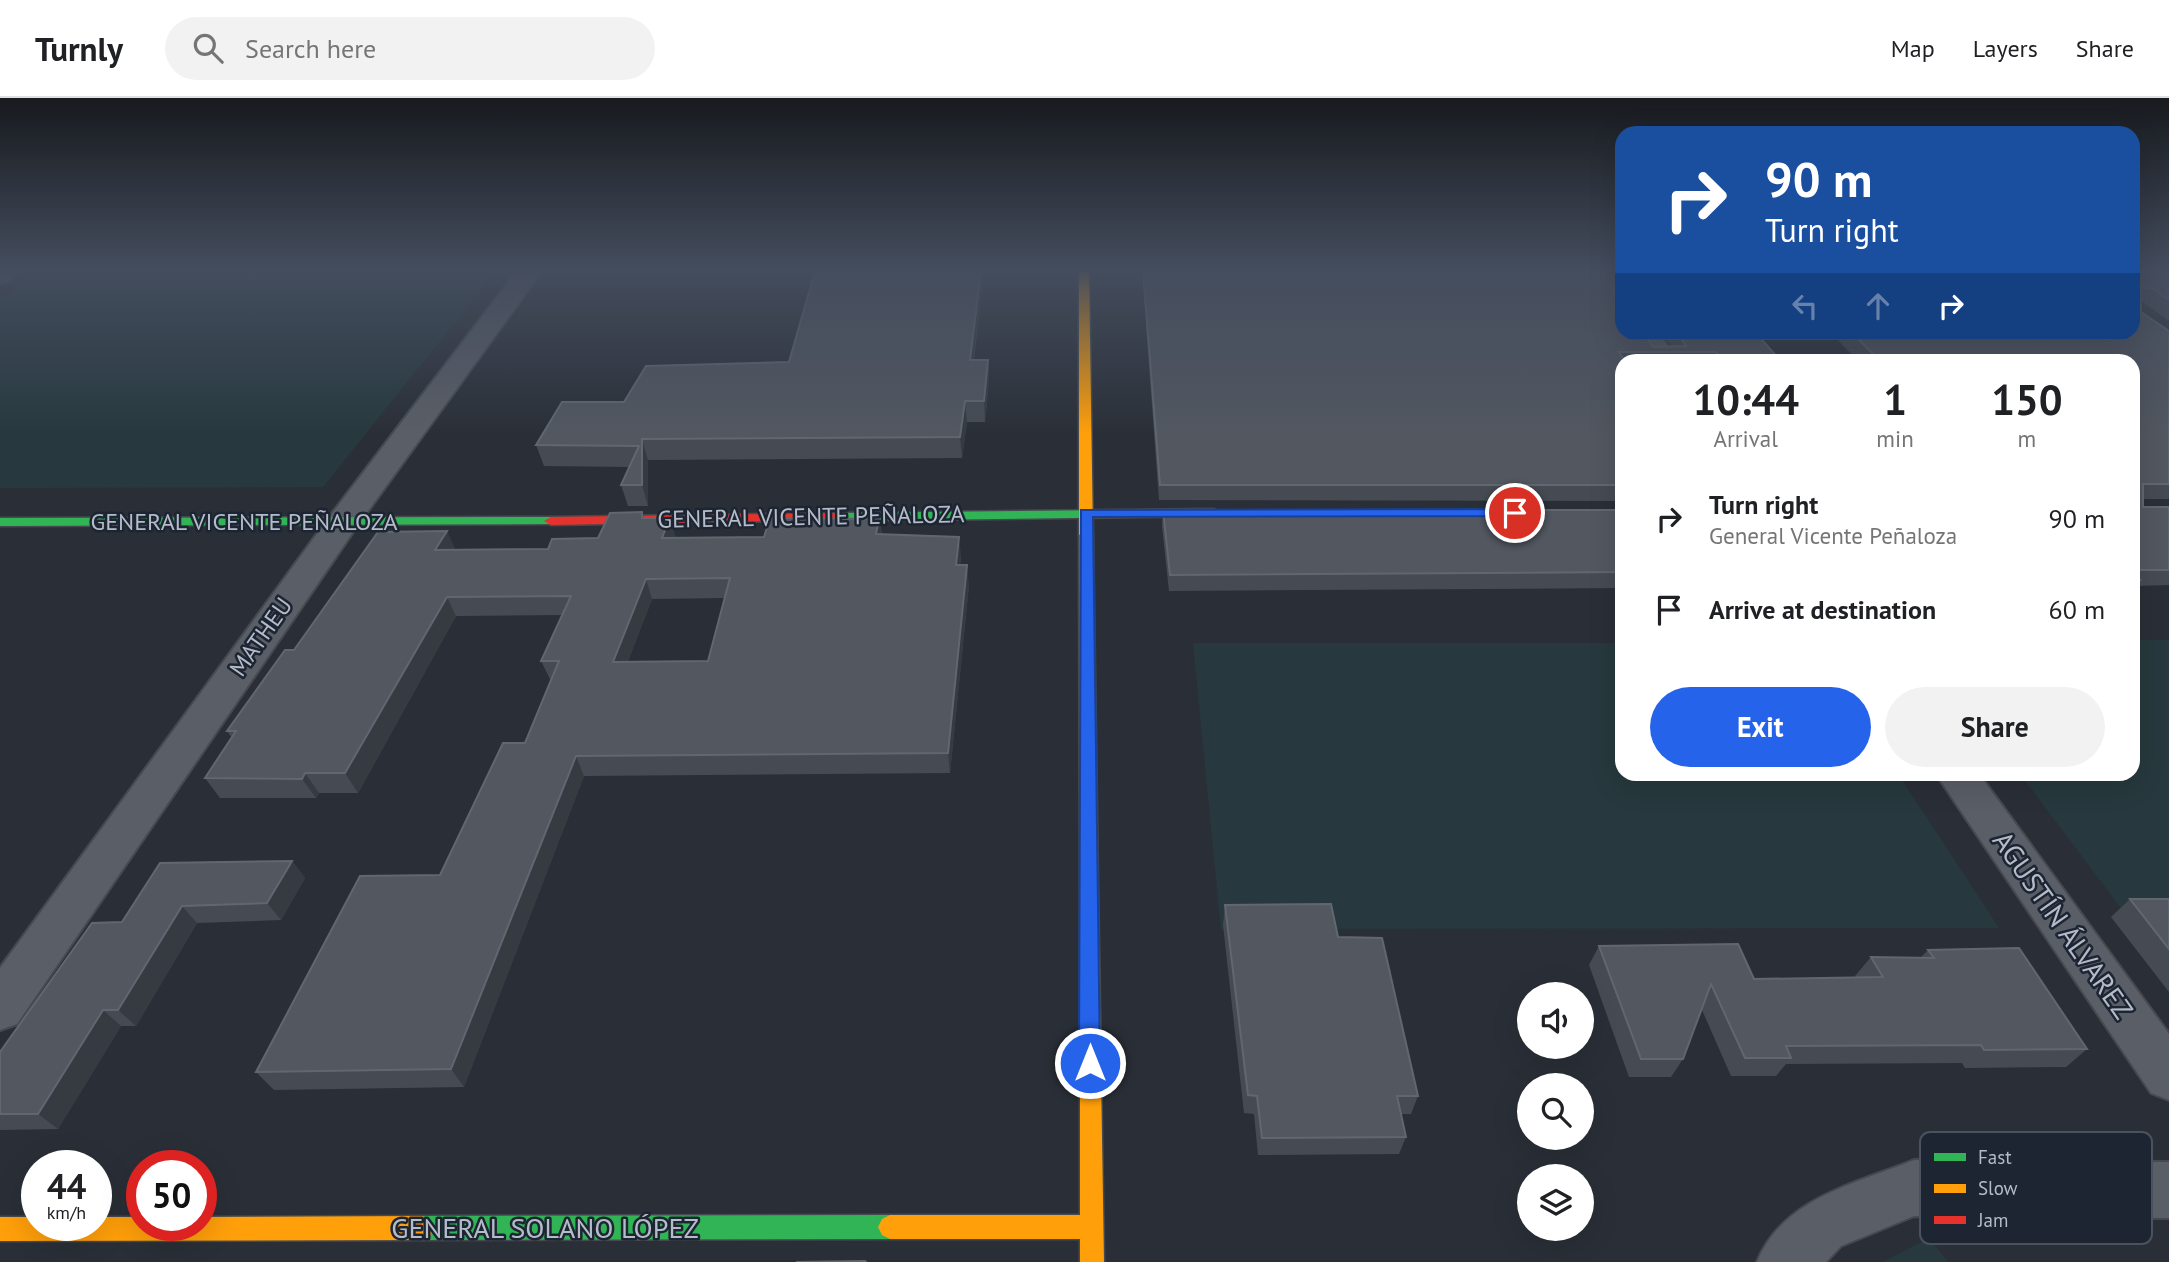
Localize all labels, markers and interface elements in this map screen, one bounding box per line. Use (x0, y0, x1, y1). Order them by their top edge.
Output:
search box (165, 17, 655, 80)
text: Turnly (35, 27, 123, 70)
icon: search (189, 29, 227, 67)
text: Search here (245, 32, 376, 65)
text: Map (1891, 33, 1935, 64)
text: Layers (1973, 33, 2038, 64)
text: Share (2076, 33, 2134, 64)
text: 90 m (1765, 147, 1872, 211)
icon: right (1650, 154, 1741, 245)
text: Turn right (1765, 209, 1899, 251)
icon: left (1786, 287, 1824, 325)
icon: ahead (1859, 287, 1897, 325)
icon: right (1932, 287, 1970, 325)
text: 10:44 (1692, 372, 1799, 427)
text: 1 (1883, 372, 1907, 427)
text: 150 (1991, 372, 2063, 427)
text: Arrival (1713, 424, 1778, 453)
text: min (1876, 424, 1914, 453)
text: m (2018, 424, 2036, 453)
pin (1485, 483, 1545, 543)
text: Turn right (1709, 488, 1818, 521)
icon: arrive (1496, 494, 1534, 532)
street label: GENERAL VICENTE PEÑALOZA (657, 498, 965, 535)
icon: right (1650, 500, 1688, 538)
text: 90 m (2049, 502, 2105, 535)
street label: GENERAL VICENTE PEÑALOZA (90, 506, 398, 537)
text: General Vicente Peñaloza (1709, 521, 1957, 550)
street label: MATHEU (222, 591, 299, 682)
icon: arrive (1650, 591, 1688, 629)
text: Arrive at destination (1709, 593, 1936, 626)
text: 60 m (2049, 593, 2105, 626)
button: Exit (1650, 687, 1871, 767)
button: Share (1885, 687, 2105, 767)
street label: AGUSTÍN ÁLVAREZ (1985, 824, 2142, 1026)
map controls (1517, 982, 1594, 1241)
button: sound (1517, 982, 1594, 1059)
position arrow (1053, 1026, 1127, 1100)
button: search (1517, 1073, 1594, 1150)
legend (1920, 1132, 2152, 1244)
text: Fast (1978, 1145, 2012, 1169)
speed limit sign: 50 (126, 1150, 217, 1241)
text: 44 (47, 1163, 86, 1209)
button: layers (1517, 1164, 1594, 1241)
text: Slow (1978, 1176, 2018, 1200)
text: km/h (47, 1201, 86, 1224)
text: Jam (1977, 1208, 2008, 1232)
street label: GENERAL SOLANO LÓPEZ (391, 1209, 699, 1246)

